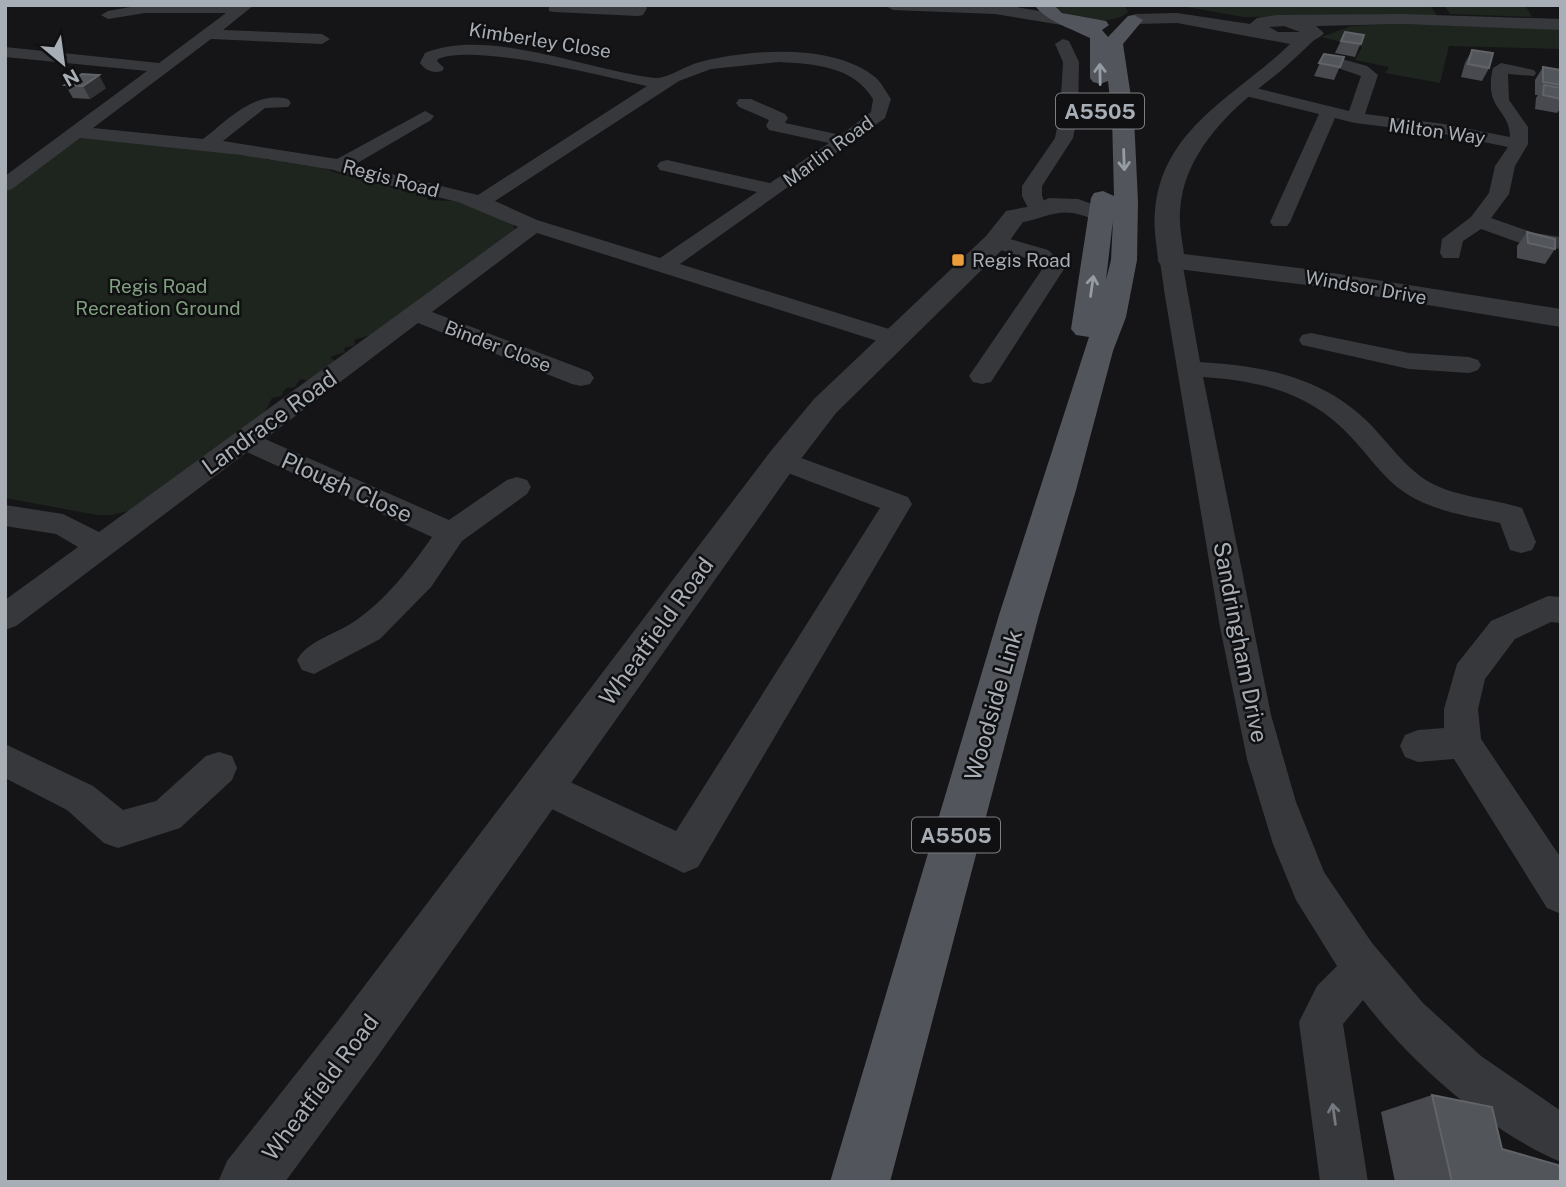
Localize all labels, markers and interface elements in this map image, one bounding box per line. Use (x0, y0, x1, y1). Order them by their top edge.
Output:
street label: Kimberley Close (467, 18, 613, 62)
north arrow (28, 28, 98, 98)
one-way arrow (1093, 63, 1106, 86)
text: N (59, 65, 83, 91)
road number: A5505 (1056, 94, 1144, 128)
street label: Marlin Road (779, 111, 877, 191)
street label: Milton Way (1387, 113, 1487, 149)
one-way arrow (1118, 148, 1131, 171)
street label: Regis Road (340, 155, 442, 201)
place label: Regis Road (972, 249, 1071, 271)
marker: Regis Road (950, 252, 966, 268)
street label: Windsor Drive (1303, 265, 1429, 309)
park label: Regis Road Recreation Ground (75, 275, 241, 319)
one-way arrow (1085, 276, 1098, 298)
street label: Binder Close (442, 316, 554, 376)
street label: Landrace Road (197, 364, 341, 480)
street label: Plough Close (277, 446, 417, 528)
street label: Sandringham Drive (1208, 539, 1274, 745)
street label: Wheatfield Road (593, 552, 719, 710)
street label: Woodside Link (959, 626, 1027, 783)
road number: A5505 (912, 818, 1000, 852)
street label: Wheatfield Road (256, 1009, 384, 1165)
one-way arrow (1328, 1103, 1341, 1126)

